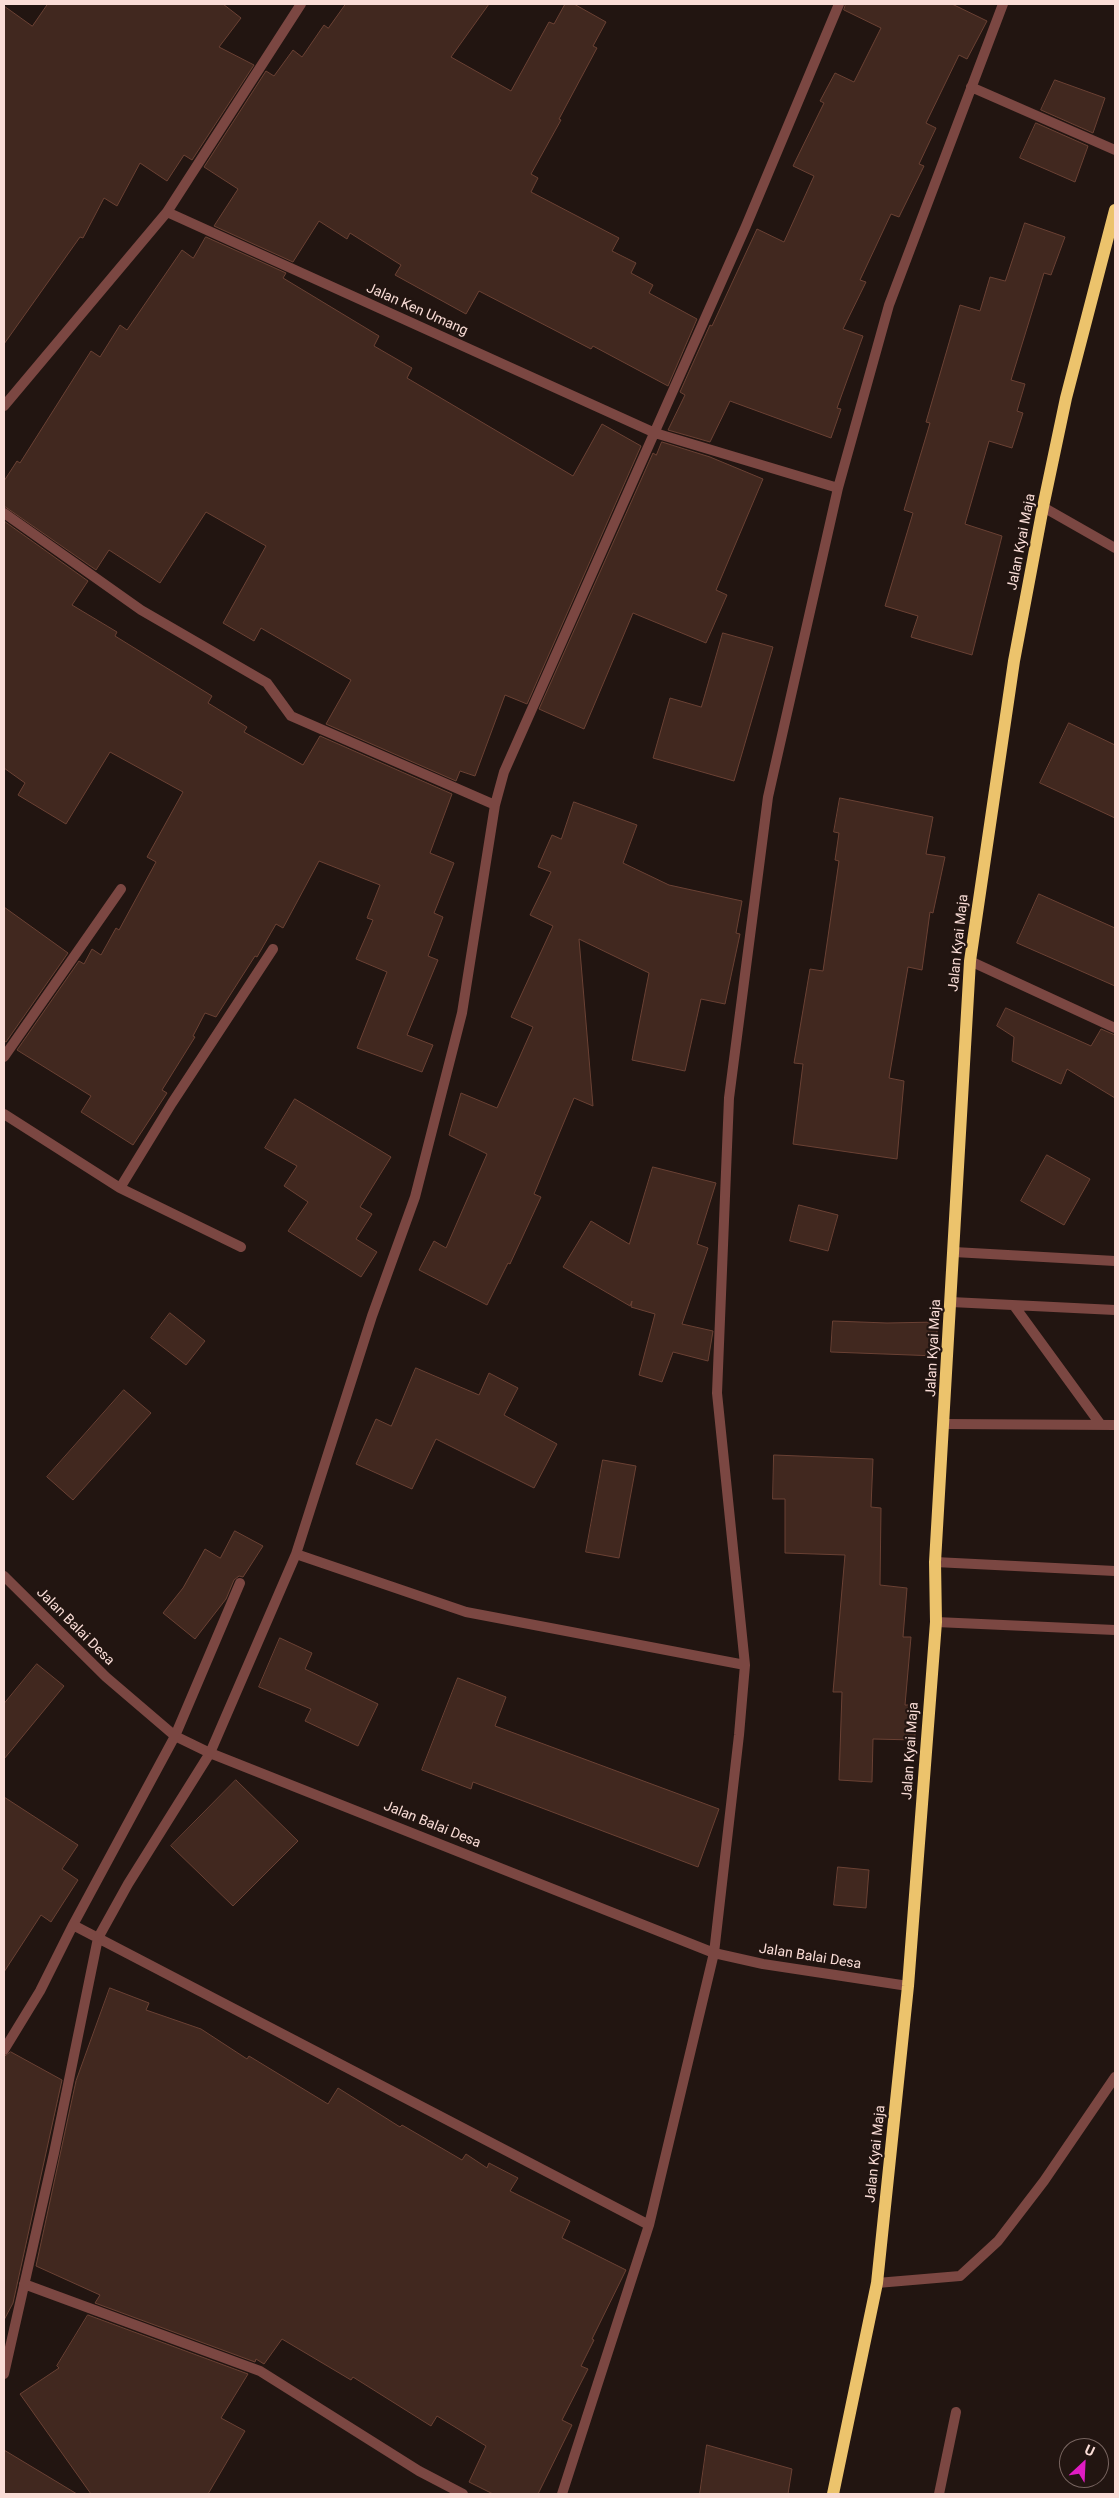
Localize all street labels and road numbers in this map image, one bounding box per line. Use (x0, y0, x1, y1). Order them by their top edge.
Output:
street label: Jalan Ken Umang (364, 280, 470, 340)
street label: Jalan Kyai Maja (1004, 492, 1040, 592)
street label: Jalan Kyai Maja (946, 893, 972, 993)
street label: Jalan Kyai Maja (923, 1299, 945, 1397)
street label: Jalan Balai Desa (33, 1585, 117, 1669)
street label: Jalan Kyai Maja (899, 1702, 923, 1800)
street label: Jalan Balai Desa (381, 1798, 483, 1852)
street label: Jalan Balai Desa (758, 1941, 862, 1973)
street label: Jalan Kyai Maja (863, 2104, 889, 2204)

